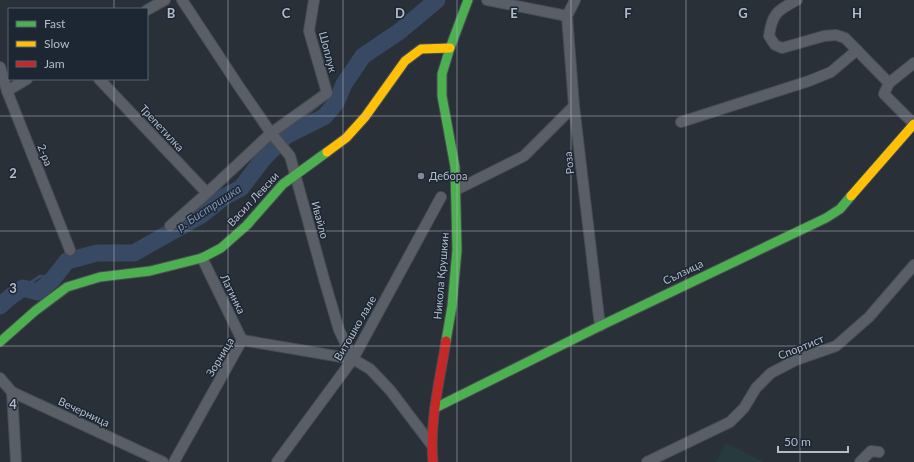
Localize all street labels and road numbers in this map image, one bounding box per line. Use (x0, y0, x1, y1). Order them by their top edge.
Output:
street label: Шоплук (317, 30, 340, 74)
street label: Трепетилка (138, 102, 187, 154)
street label: 2-ра (35, 142, 55, 167)
street label: Роза (561, 151, 576, 175)
street label: Васил Левски (224, 169, 281, 229)
street label: Ивайло (309, 200, 332, 240)
street label: Никола Крушкин (430, 232, 451, 320)
street label: Сълзица (660, 256, 705, 287)
street label: Латинка (218, 271, 249, 316)
street label: Витошко лале (331, 293, 378, 362)
street label: Спортист (776, 331, 826, 362)
street label: Зорница (203, 335, 236, 379)
street label: Вечерница (56, 394, 112, 429)

